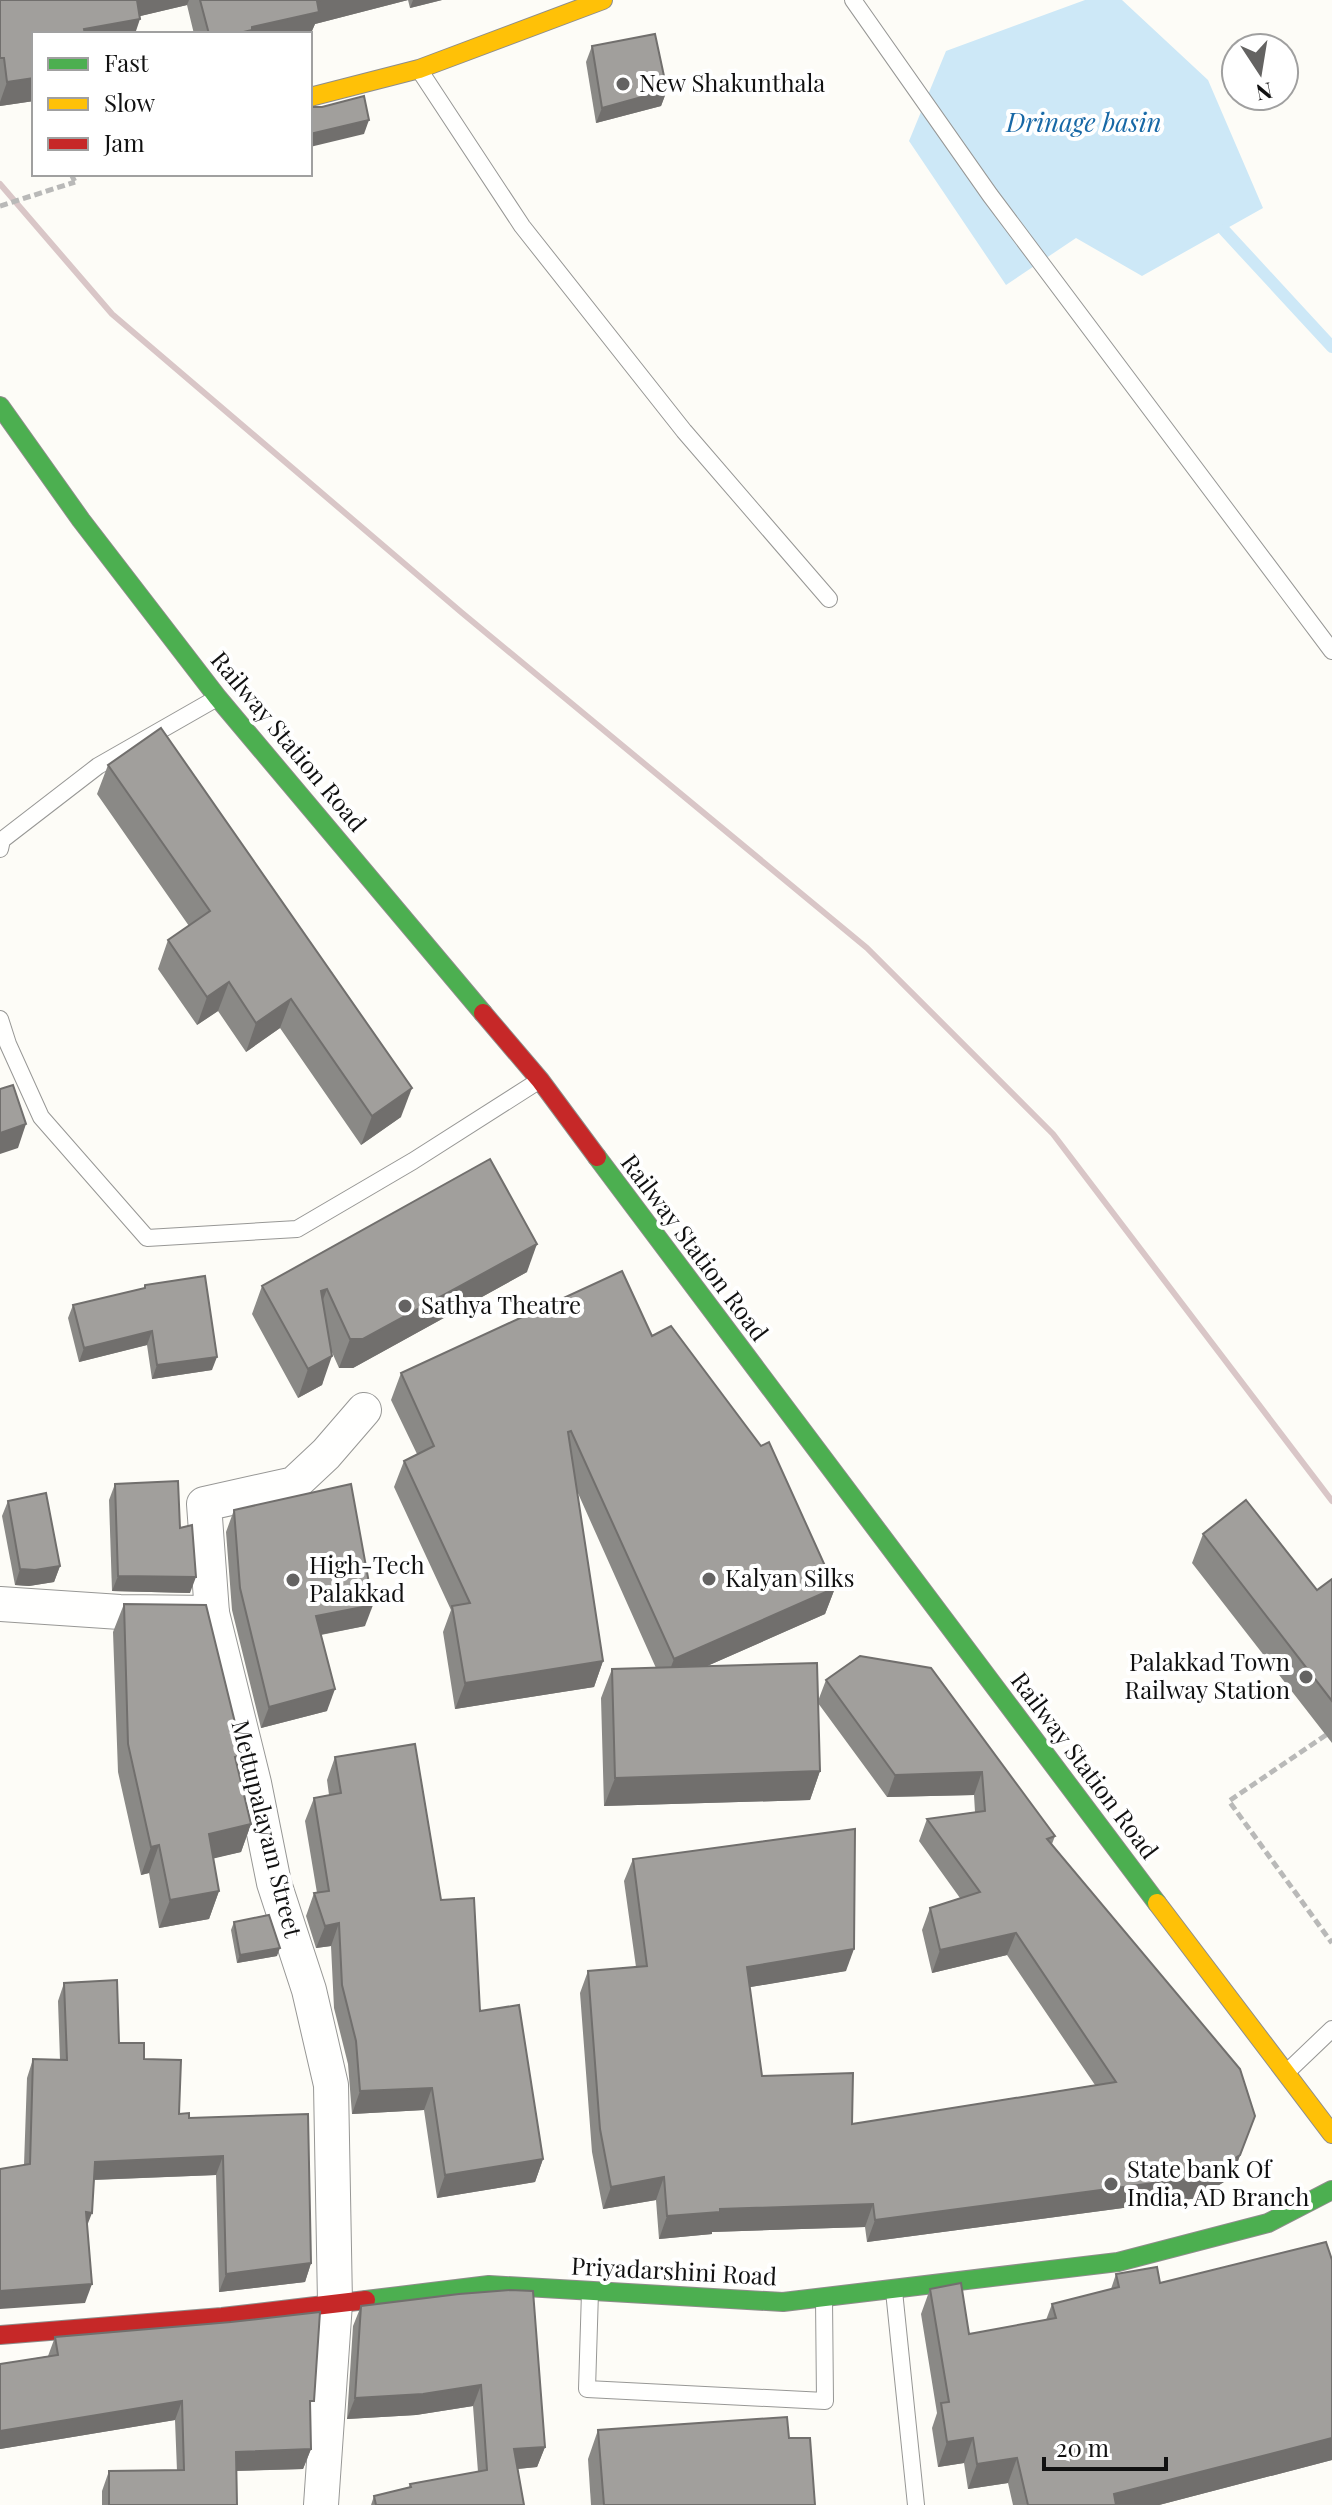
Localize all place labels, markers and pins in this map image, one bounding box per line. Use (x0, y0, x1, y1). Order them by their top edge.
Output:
place label: New Shakunthala (639, 66, 825, 98)
marker: New Shakunthala (614, 75, 632, 93)
place label: Sathya Theatre (421, 1288, 581, 1320)
marker: Sathya Theatre (396, 1297, 414, 1315)
place label: High-Tech Palakkad (309, 1548, 425, 1608)
place label: Kalyan Silks (725, 1561, 855, 1593)
marker: Kalyan Silks (700, 1570, 718, 1588)
marker: High-Tech Palakkad (284, 1571, 302, 1589)
place label: Palakkad Town Railway Station (1125, 1645, 1290, 1705)
marker: Palakkad Town Railway Station (1297, 1668, 1315, 1686)
place label: State bank Of India, AD Branch (1127, 2152, 1309, 2212)
marker: State bank Of India, AD Branch (1102, 2175, 1120, 2193)

